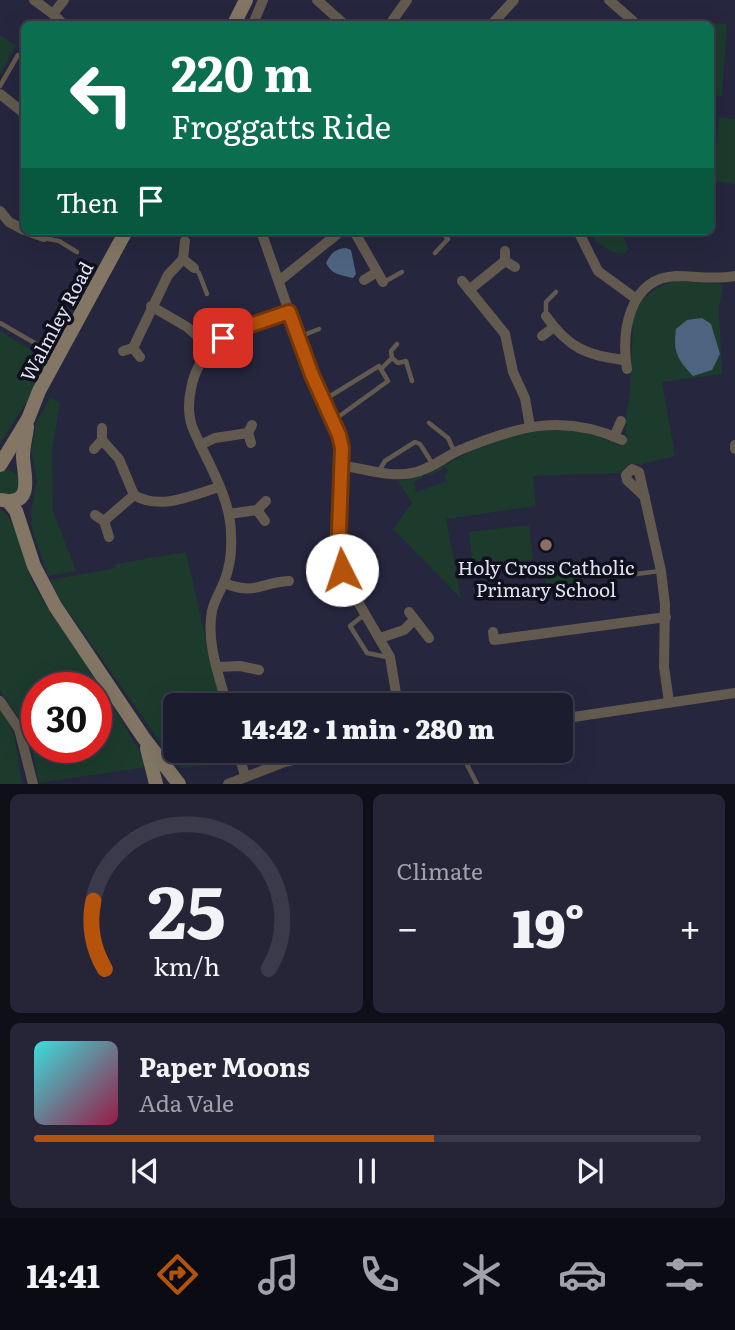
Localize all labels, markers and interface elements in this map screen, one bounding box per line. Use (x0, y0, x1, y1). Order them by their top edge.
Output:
text: 220 m (171, 34, 312, 107)
icon: left (56, 49, 147, 140)
text: Froggatts Ride (171, 101, 391, 149)
text: Then (56, 182, 118, 221)
icon: arrive (132, 182, 170, 220)
street label: Walmley Road (13, 256, 100, 386)
pin (193, 308, 253, 368)
icon: arrive (204, 319, 242, 357)
position arrow (305, 533, 379, 607)
marker: Holy Cross Catholic Primary School (538, 537, 554, 553)
place label: Holy Cross Catholic Primary School (458, 553, 634, 603)
speed limit sign: 30 (21, 672, 112, 763)
text: 14:42 · 1 min · 280 m (242, 708, 494, 747)
text: Climate (397, 853, 483, 887)
text: 25 (147, 854, 225, 962)
text: 19° (513, 887, 585, 964)
text: − (397, 897, 419, 954)
text: + (679, 897, 701, 954)
text: km/h (153, 947, 220, 984)
text: Paper Moons (139, 1046, 310, 1085)
text: Ada Vale (139, 1085, 234, 1119)
icon: previous (126, 1152, 164, 1190)
icon: pause (348, 1152, 386, 1190)
icon: next (571, 1152, 609, 1190)
text: 14:41 (26, 1250, 100, 1298)
icon: directions (153, 1250, 202, 1299)
icon: music (254, 1250, 303, 1299)
icon: phone (355, 1250, 404, 1299)
icon: climate (457, 1250, 506, 1299)
icon: car (558, 1250, 607, 1299)
icon: filters (660, 1250, 709, 1299)

